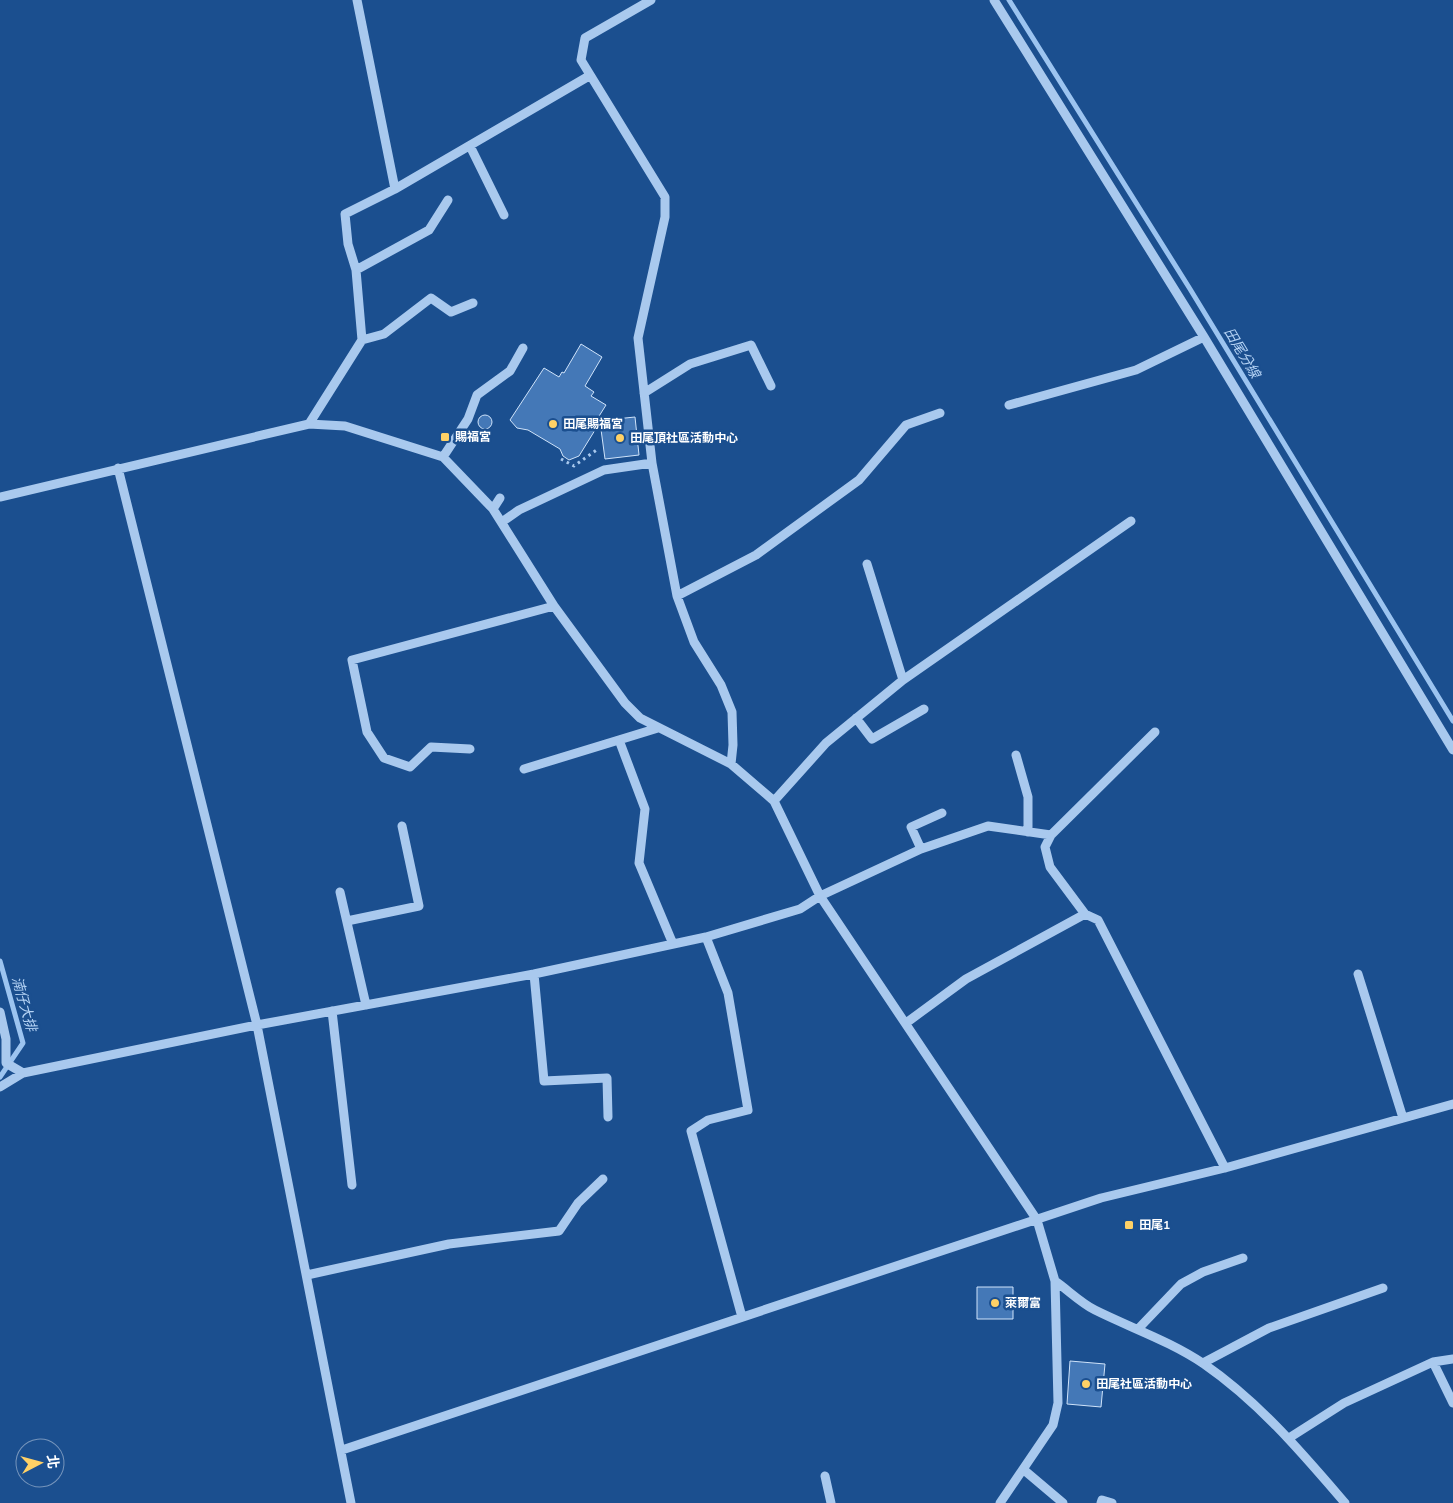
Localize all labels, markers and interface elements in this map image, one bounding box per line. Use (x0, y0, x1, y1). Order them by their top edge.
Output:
water label: 田尾分線 (1219, 324, 1266, 384)
place label: 田尾賜福宮 (563, 416, 623, 432)
marker: 田尾賜福宮 (547, 418, 559, 430)
place label: 賜福宮 (455, 429, 491, 445)
place label: 田尾頂社區活動中心 (630, 430, 738, 446)
marker: 賜福宮 (439, 431, 451, 443)
marker: 田尾頂社區活動中心 (614, 432, 626, 444)
water label: 湳仔大排 (7, 974, 41, 1035)
place label: 田尾1 (1139, 1217, 1170, 1233)
marker: 田尾1 (1123, 1219, 1135, 1231)
place label: 萊爾富 (1005, 1295, 1041, 1311)
marker: 萊爾富 (989, 1297, 1001, 1309)
place label: 田尾社區活動中心 (1096, 1376, 1192, 1392)
marker: 田尾社區活動中心 (1080, 1378, 1092, 1390)
north arrow (15, 1438, 65, 1488)
text: 北 (42, 1454, 63, 1470)

